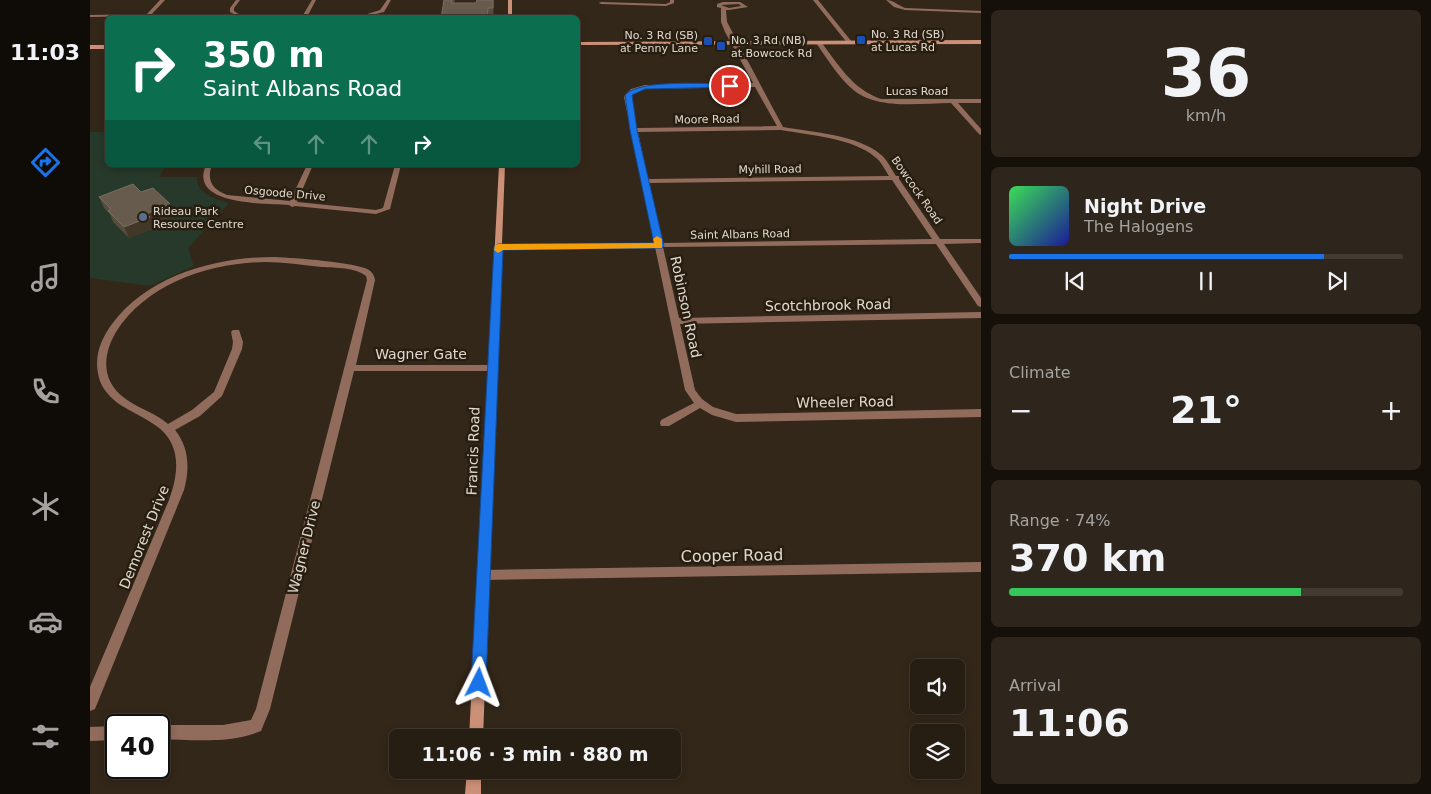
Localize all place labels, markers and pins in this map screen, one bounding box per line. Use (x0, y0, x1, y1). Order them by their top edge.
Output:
place label: No. 3 Rd (SB) at Lucas Rd (871, 28, 945, 54)
place label: No. 3 Rd (SB) at Penny Lane (620, 29, 698, 55)
place label: No. 3 Rd (NB) at Bowcock Rd (731, 34, 812, 60)
marker: No. 3 Rd (SB) at Lucas Rd (855, 34, 867, 46)
marker: No. 3 Rd (SB) at Penny Lane (702, 35, 714, 47)
marker: No. 3 Rd (NB) at Bowcock Rd (715, 40, 727, 52)
pin (709, 65, 751, 107)
place label: Rideau Park Resource Centre (153, 205, 244, 231)
marker: Rideau Park Resource Centre (137, 211, 149, 223)

